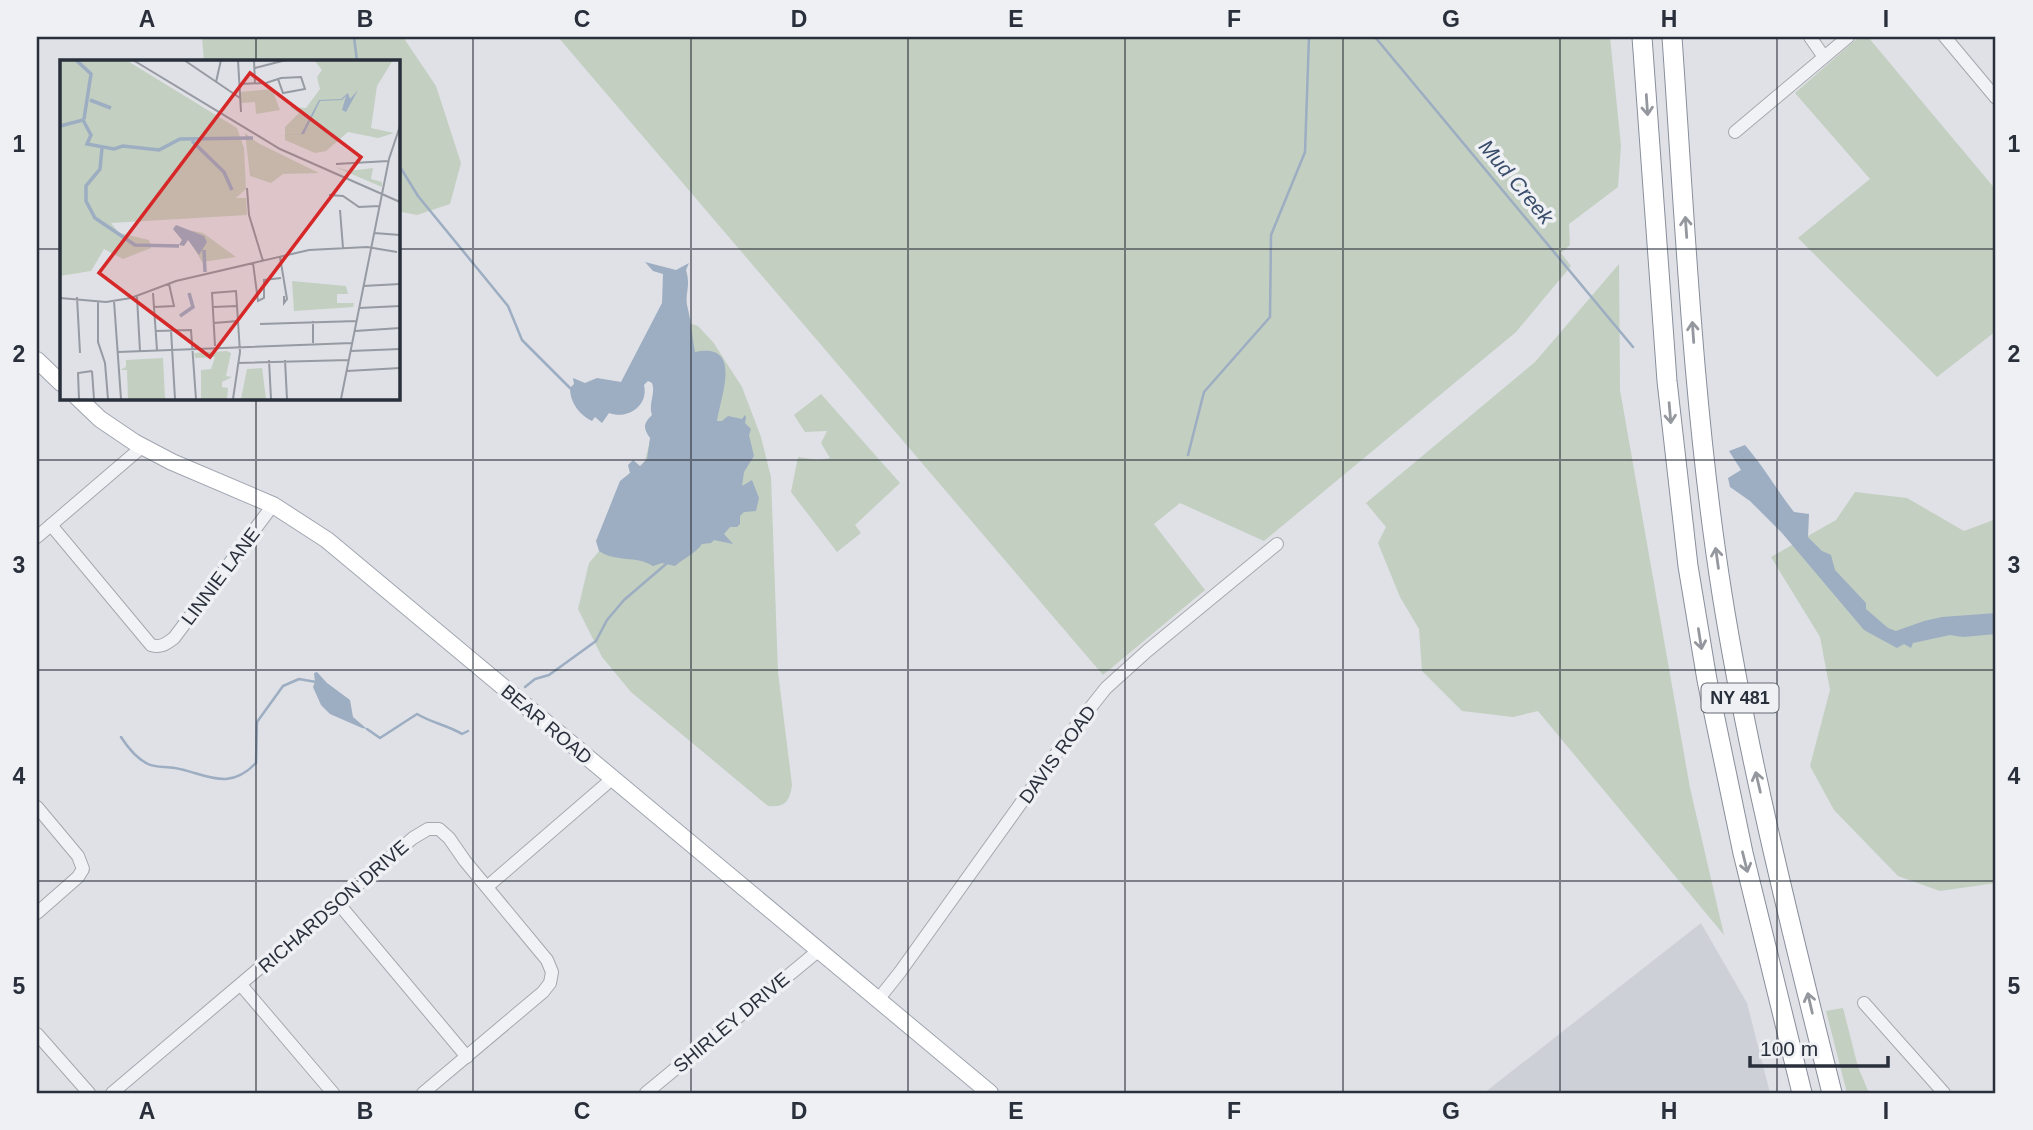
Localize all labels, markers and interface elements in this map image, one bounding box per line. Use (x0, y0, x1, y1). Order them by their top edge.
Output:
text: A (139, 6, 155, 32)
text: B (357, 6, 373, 32)
text: C (574, 6, 590, 32)
text: D (791, 6, 807, 32)
text: E (1008, 6, 1024, 32)
text: F (1227, 6, 1241, 32)
text: G (1442, 6, 1460, 32)
text: H (1661, 6, 1677, 32)
text: I (1883, 6, 1889, 32)
inset map (60, 60, 399, 399)
one-way arrow (1641, 93, 1654, 116)
text: 1 (13, 131, 26, 157)
text: 1 (2008, 131, 2021, 157)
water label: Mud Creek (1475, 135, 1559, 230)
one-way arrow (1679, 216, 1692, 239)
one-way arrow (1686, 321, 1699, 344)
text: 2 (13, 341, 25, 367)
text: 2 (2008, 341, 2020, 367)
one-way arrow (1664, 402, 1677, 424)
street label: LINNIE LANE (177, 524, 264, 629)
one-way arrow (1710, 547, 1723, 570)
text: 3 (13, 552, 25, 578)
text: 3 (2008, 552, 2020, 578)
one-way arrow (1694, 627, 1707, 650)
street label: BEAR ROAD (497, 680, 596, 768)
road number: NY 481 (1702, 684, 1778, 712)
street label: DAVIS ROAD (1015, 701, 1100, 807)
text: 4 (13, 763, 26, 789)
text: 4 (2008, 763, 2021, 789)
one-way arrow (1750, 771, 1764, 794)
street label: RICHARDSON DRIVE (254, 836, 412, 977)
one-way arrow (1739, 850, 1752, 873)
street label: SHIRLEY DRIVE (669, 968, 793, 1077)
text: 5 (13, 973, 26, 999)
text: 5 (2008, 973, 2021, 999)
one-way arrow (1803, 992, 1816, 1015)
scale bar (1750, 1025, 1888, 1069)
text: 100 m (1760, 1037, 1818, 1060)
text: A (139, 1098, 155, 1124)
text: B (357, 1098, 373, 1124)
text: C (574, 1098, 590, 1124)
text: D (791, 1098, 807, 1124)
text: E (1008, 1098, 1024, 1124)
text: F (1227, 1098, 1241, 1124)
text: G (1442, 1098, 1460, 1124)
text: H (1661, 1098, 1677, 1124)
text: I (1883, 1098, 1889, 1124)

